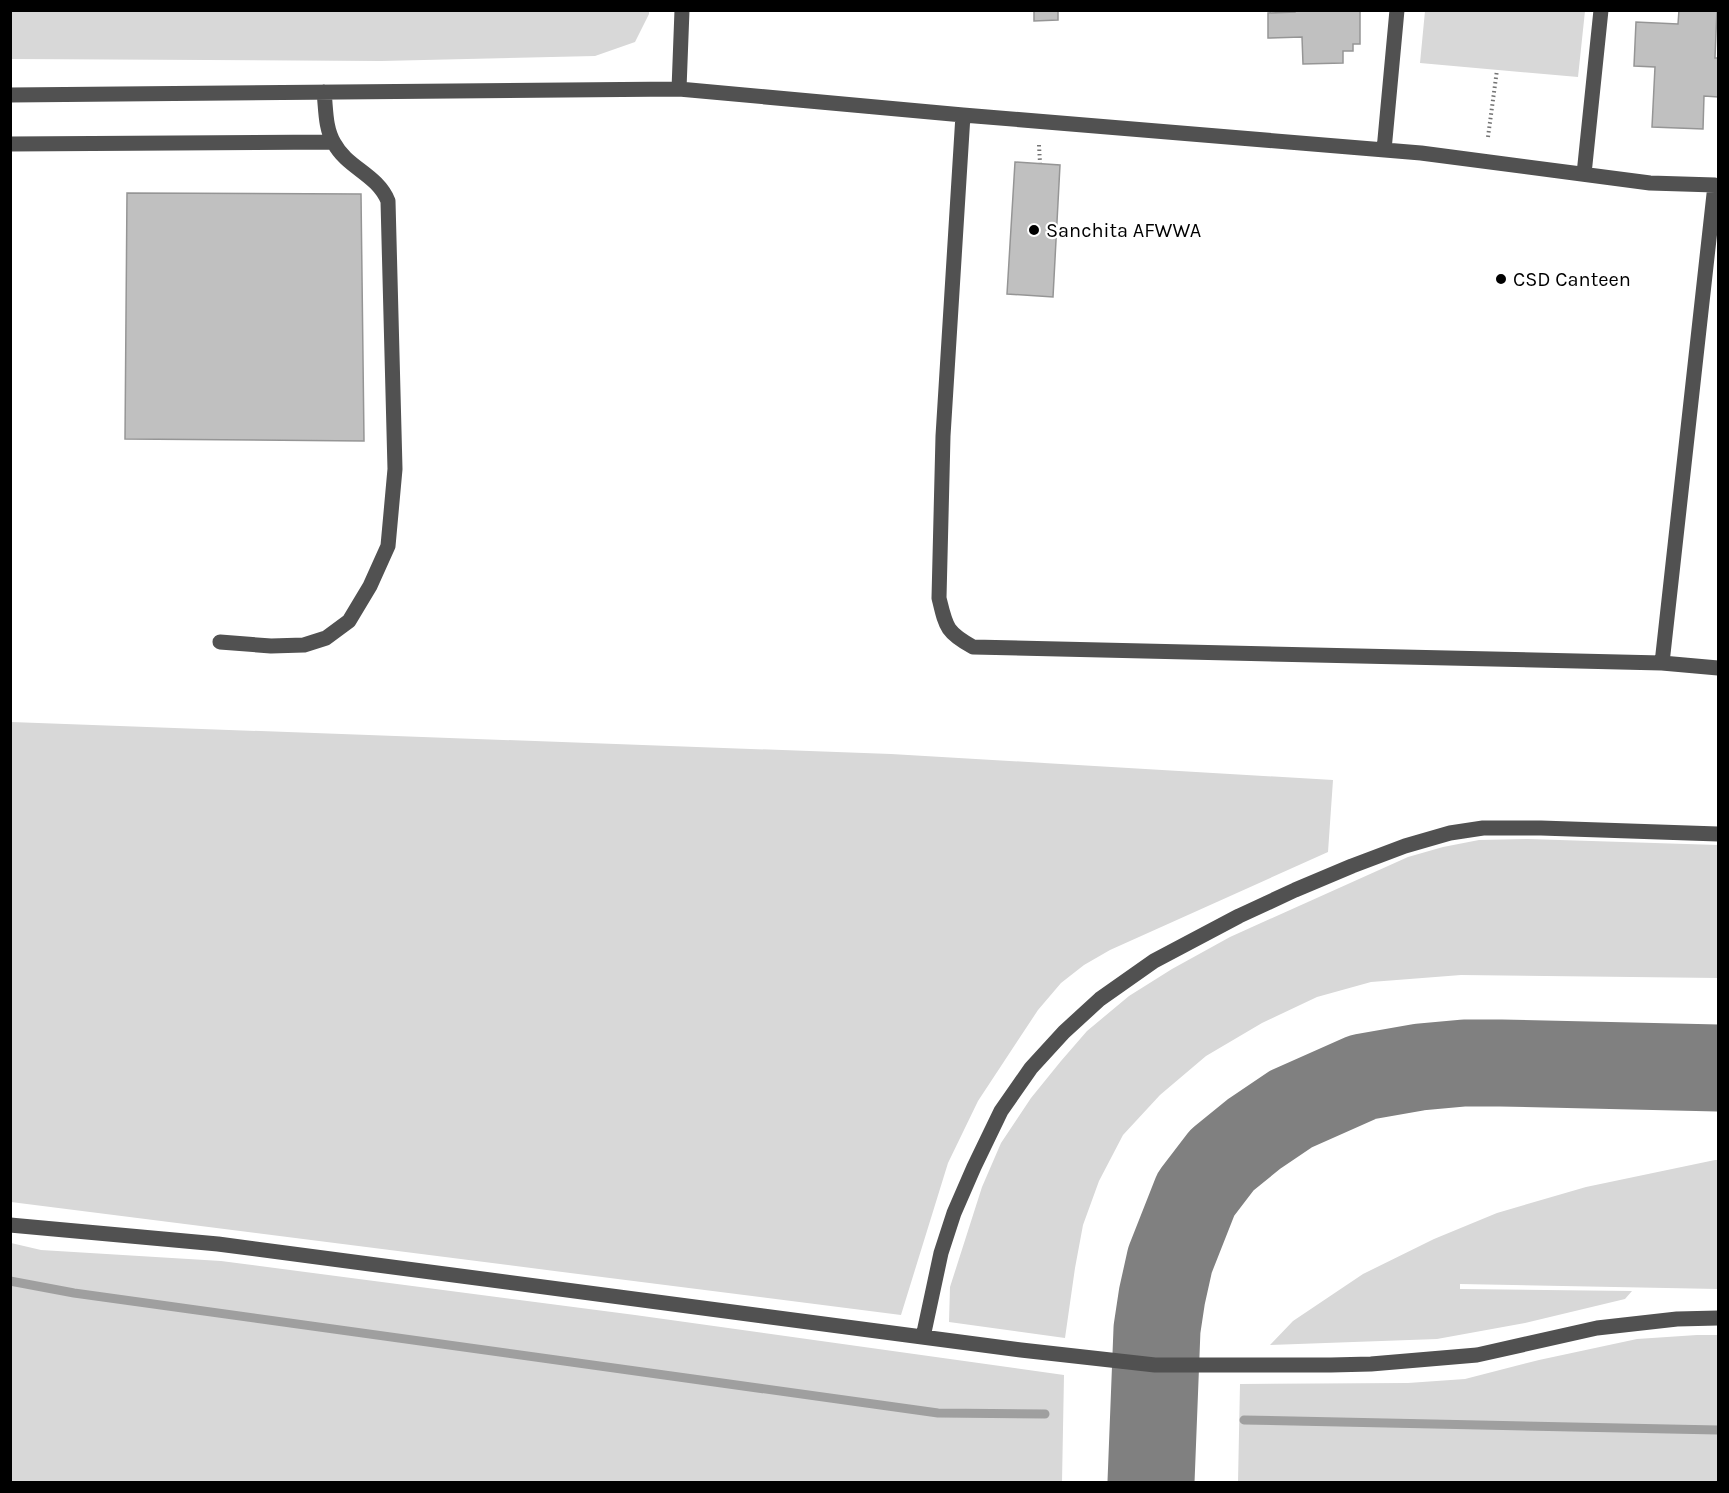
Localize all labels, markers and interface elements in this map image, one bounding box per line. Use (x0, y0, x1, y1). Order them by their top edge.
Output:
place label: Sanchita AFWWA (1046, 219, 1201, 242)
marker: Sanchita AFWWA (1027, 223, 1041, 237)
place label: CSD Canteen (1513, 268, 1631, 291)
marker: CSD Canteen (1494, 272, 1508, 286)

